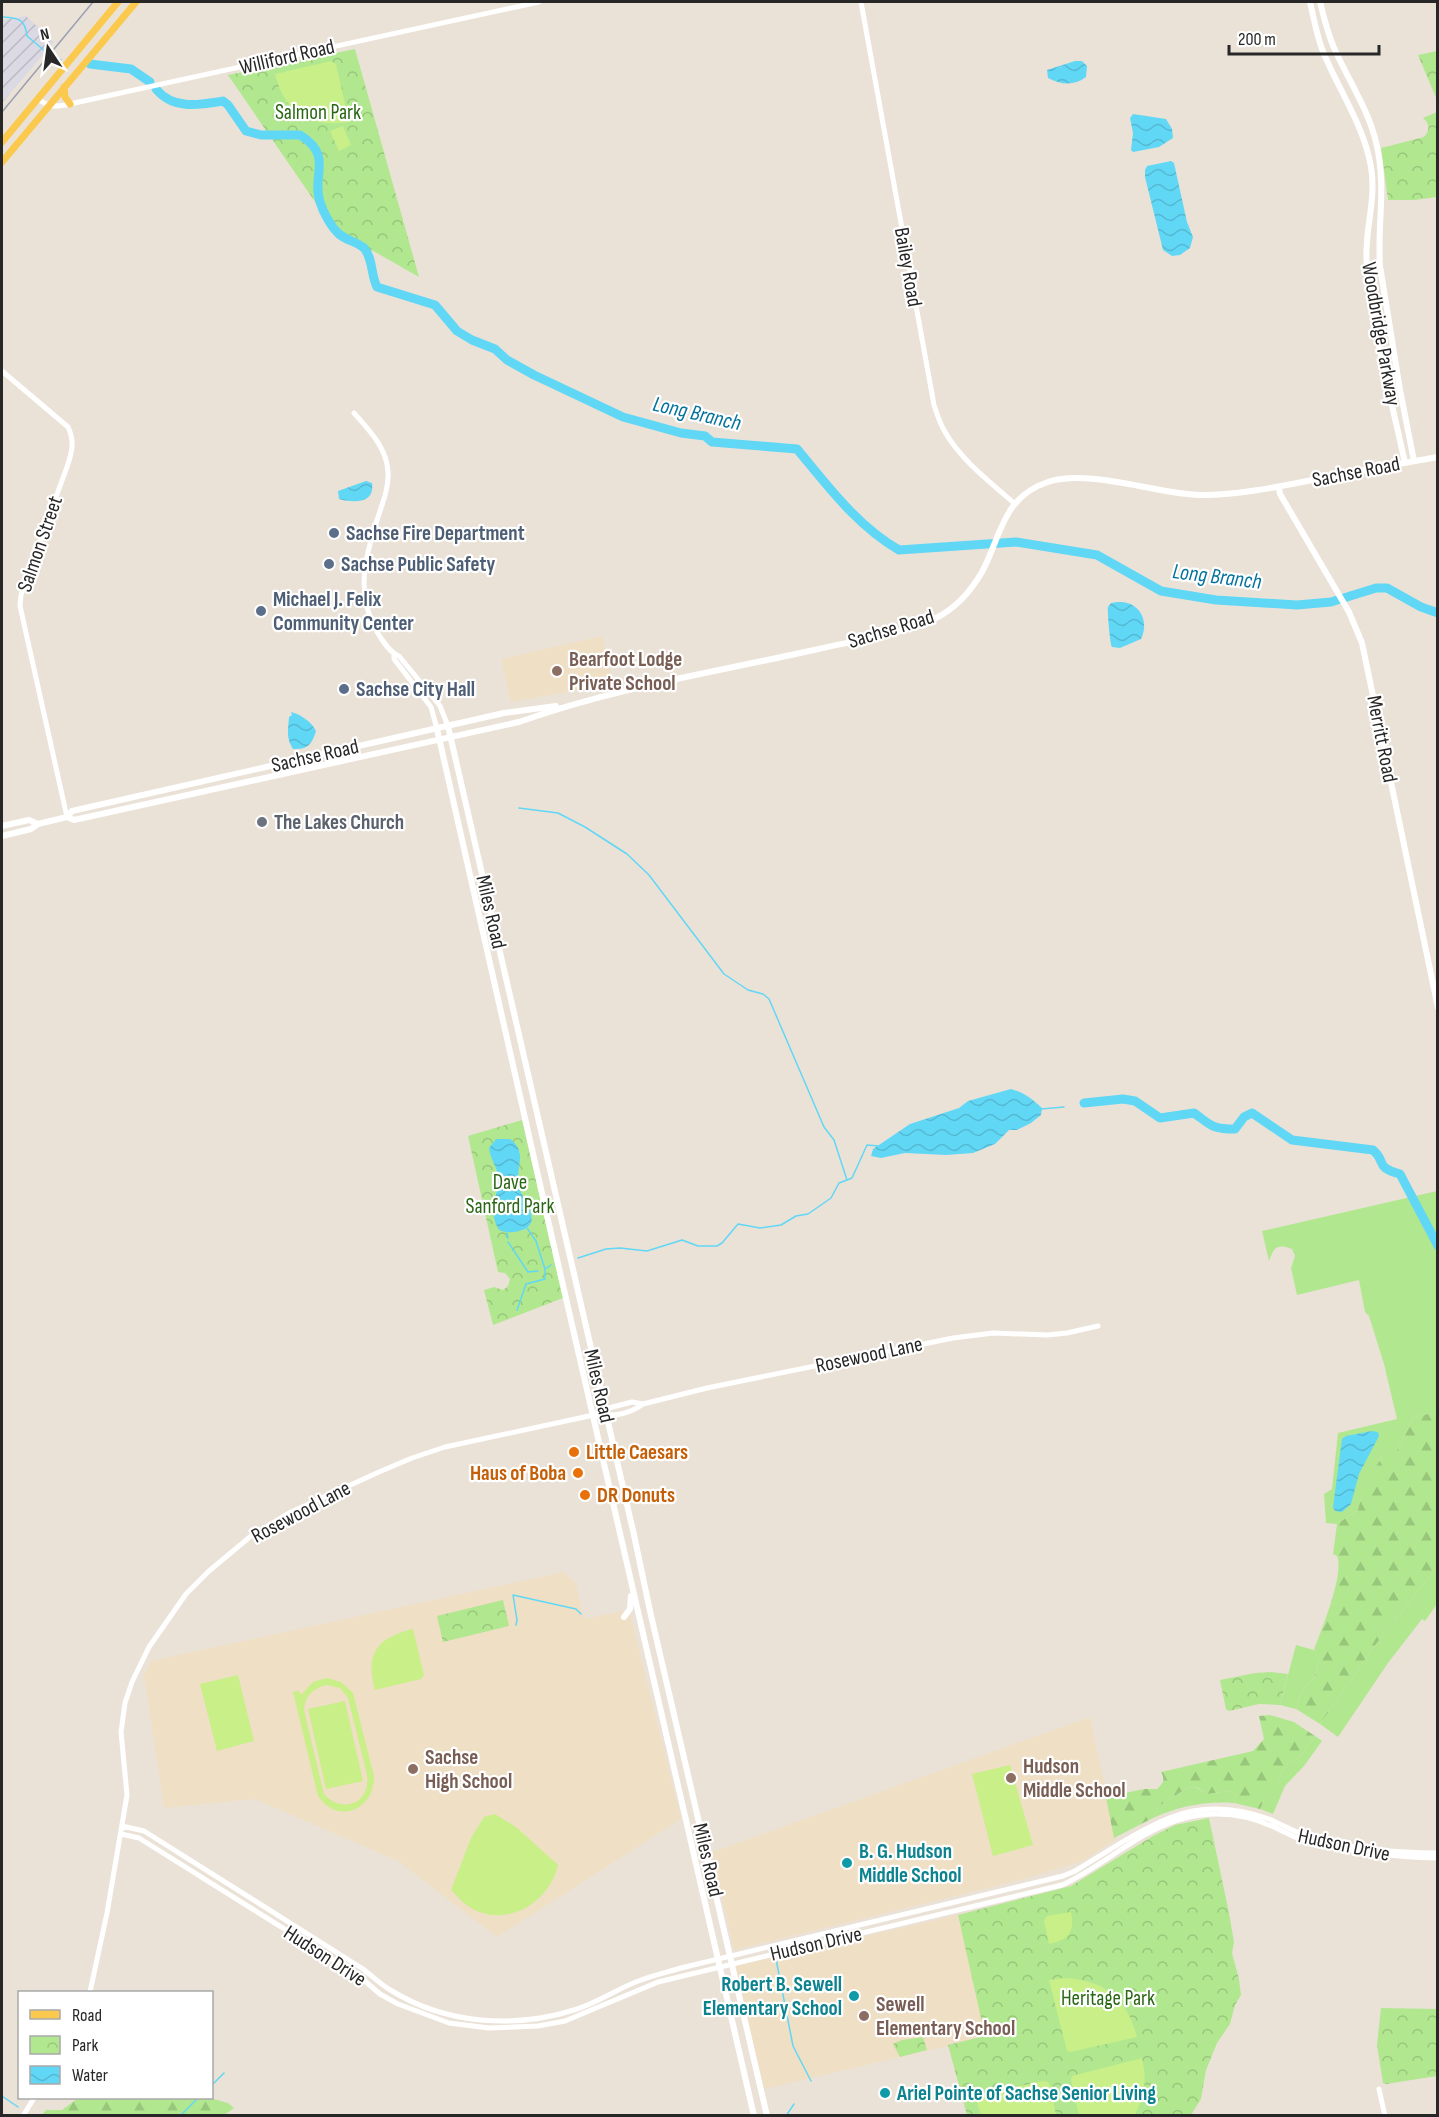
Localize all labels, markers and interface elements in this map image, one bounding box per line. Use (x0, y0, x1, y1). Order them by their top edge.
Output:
north arrow (18, 18, 78, 78)
scale bar (1229, 18, 1379, 56)
text: N (39, 25, 51, 45)
text: 200 m (1238, 29, 1276, 50)
street label: Williford Road (237, 34, 337, 80)
park label: Salmon Park (275, 100, 361, 125)
street label: Bailey Road (889, 225, 927, 309)
street label: Woodbridge Parkway (1356, 260, 1406, 408)
water label: Long Branch (650, 391, 744, 437)
street label: Sachse Road (1310, 451, 1402, 493)
street label: Salmon Street (12, 493, 68, 595)
place label: Sachse Fire Department (346, 521, 525, 546)
marker: Sachse Fire Department (327, 526, 341, 540)
place label: Sachse Public Safety (341, 552, 496, 577)
marker: Sachse Public Safety (322, 557, 336, 571)
water label: Long Branch (1171, 558, 1263, 596)
place label: Michael J. Felix Community Center (273, 587, 414, 636)
marker: Michael J. Felix Community Center (254, 604, 268, 618)
street label: Sachse Road (845, 604, 937, 654)
place label: Bearfoot Lodge Private School (569, 647, 682, 696)
marker: Bearfoot Lodge Private School (550, 664, 564, 678)
place label: Sachse City Hall (356, 677, 475, 702)
marker: Sachse City Hall (337, 682, 351, 696)
street label: Merritt Road (1361, 693, 1403, 785)
street label: Sachse Road (269, 734, 361, 778)
place label: The Lakes Church (274, 810, 404, 835)
marker: The Lakes Church (255, 815, 269, 829)
street label: Miles Road (470, 873, 512, 951)
park label: Dave Sanford Park (466, 1170, 554, 1219)
street label: Rosewood Lane (813, 1331, 925, 1379)
street label: Miles Road (578, 1347, 620, 1425)
place label: Little Caesars (586, 1440, 688, 1465)
marker: Little Caesars (567, 1445, 581, 1459)
place label: Haus of Boba (470, 1461, 566, 1486)
marker: Haus of Boba (571, 1466, 585, 1480)
street label: Rosewood Lane (247, 1475, 355, 1549)
place label: DR Donuts (597, 1483, 675, 1508)
marker: DR Donuts (578, 1488, 592, 1502)
place label: Sachse High School (425, 1745, 512, 1794)
place label: Hudson Middle School (1023, 1754, 1126, 1803)
marker: Sachse High School (406, 1762, 420, 1776)
marker: Hudson Middle School (1004, 1771, 1018, 1785)
street label: Miles Road (687, 1821, 729, 1899)
street label: Hudson Drive (1296, 1823, 1392, 1867)
place label: B. G. Hudson Middle School (859, 1839, 962, 1888)
marker: B. G. Hudson Middle School (840, 1856, 854, 1870)
street label: Hudson Drive (279, 1920, 371, 1992)
street label: Hudson Drive (768, 1921, 864, 1967)
place label: Robert B. Sewell Elementary School (703, 1972, 842, 2021)
park label: Heritage Park (1061, 1986, 1155, 2011)
marker: Robert B. Sewell Elementary School (847, 1989, 861, 2003)
legend (18, 1991, 213, 2099)
place label: Sewell Elementary School (876, 1992, 1015, 2041)
text: Road (72, 2005, 102, 2026)
marker: Sewell Elementary School (857, 2009, 871, 2023)
text: Park (72, 2035, 98, 2056)
text: Water (72, 2065, 108, 2086)
place label: Ariel Pointe of Sachse Senior Living (896, 2081, 1156, 2106)
marker: Ariel Pointe of Sachse Senior Living (878, 2086, 892, 2100)

